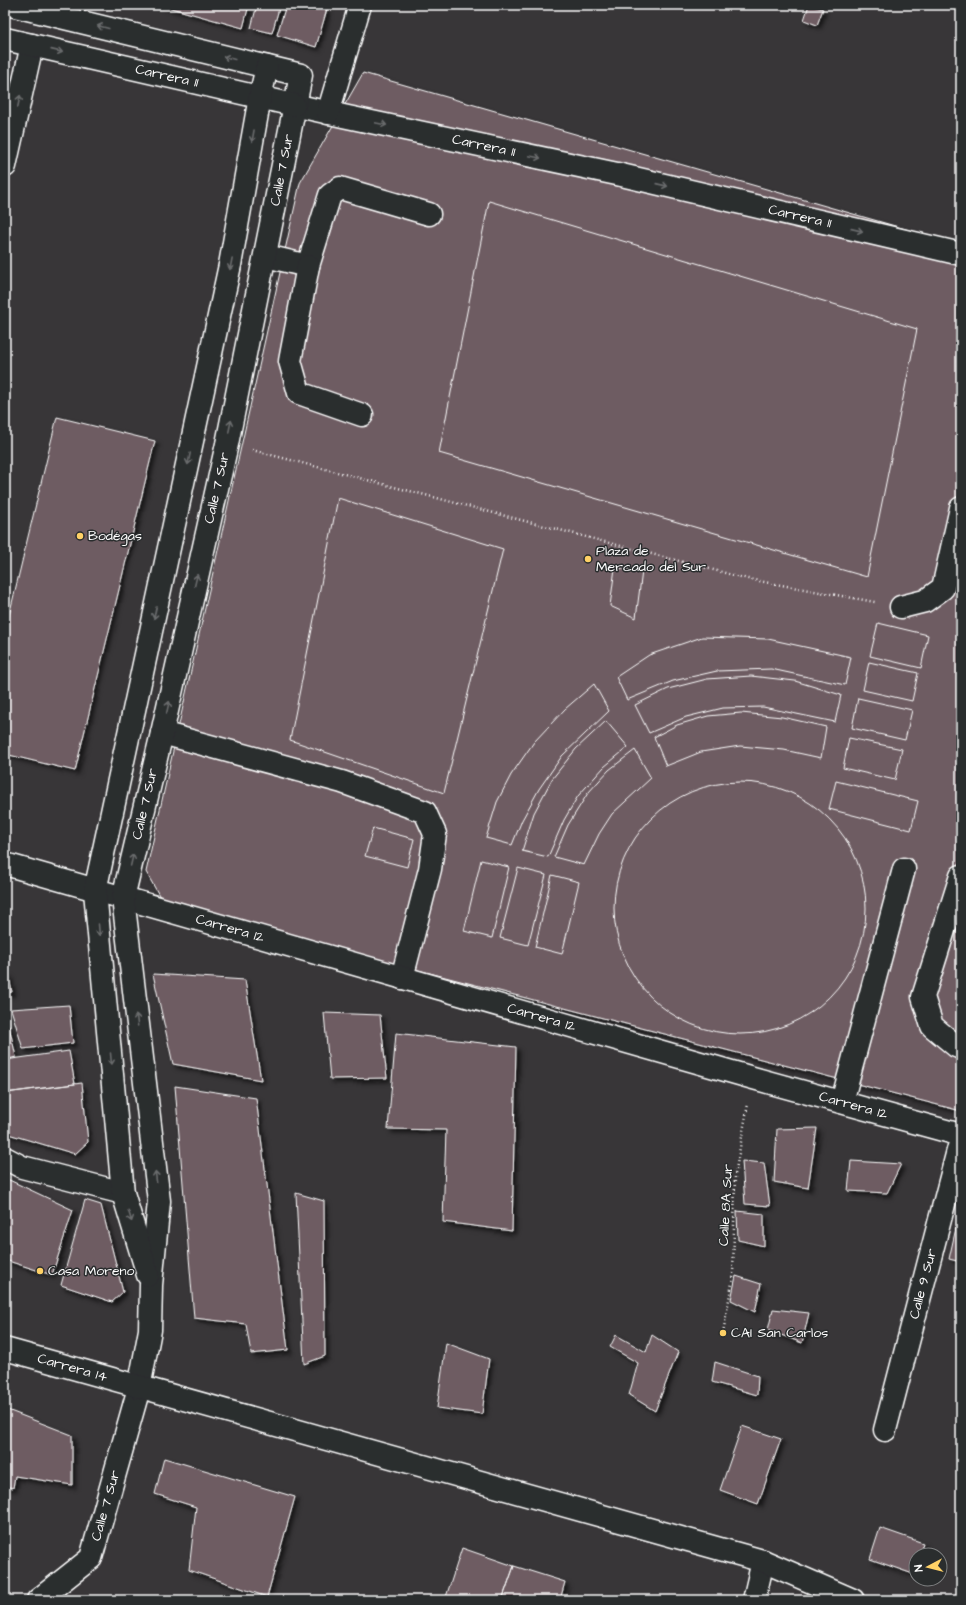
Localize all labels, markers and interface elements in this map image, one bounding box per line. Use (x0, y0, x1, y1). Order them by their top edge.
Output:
one-way arrow (97, 23, 110, 31)
one-way arrow (50, 47, 63, 55)
one-way arrow (223, 53, 236, 61)
street label: Carrera 11 (133, 59, 201, 93)
one-way arrow (16, 95, 24, 108)
one-way arrow (374, 121, 387, 129)
one-way arrow (249, 129, 257, 142)
street label: Carrera 11 (450, 129, 517, 162)
street label: Calle 7 Sur (265, 132, 299, 208)
one-way arrow (529, 153, 542, 161)
one-way arrow (656, 181, 669, 189)
street label: Carrera 11 (766, 200, 834, 234)
one-way arrow (850, 227, 863, 234)
one-way arrow (226, 257, 234, 270)
one-way arrow (227, 419, 235, 432)
street label: Calle 7 Sur (199, 450, 235, 526)
one-way arrow (184, 452, 192, 465)
place label: Bodégas (88, 526, 142, 546)
marker: Bodégas (75, 531, 85, 541)
place label: Plaza de Mercado del Sur (596, 541, 706, 577)
marker: Plaza de Mercado del Sur (583, 554, 593, 564)
one-way arrow (193, 574, 201, 587)
one-way arrow (150, 607, 158, 620)
one-way arrow (164, 701, 172, 714)
street label: Calle 7 Sur (127, 766, 163, 842)
one-way arrow (128, 854, 136, 867)
street label: Carrera 12 (193, 909, 267, 948)
one-way arrow (95, 923, 102, 936)
street label: Carrera 12 (505, 998, 578, 1037)
one-way arrow (133, 1014, 141, 1027)
one-way arrow (107, 1052, 114, 1065)
street label: Carrera 12 (817, 1087, 890, 1124)
street label: Calle 8A Sur (714, 1163, 738, 1247)
one-way arrow (152, 1171, 160, 1184)
one-way arrow (127, 1209, 134, 1222)
street label: Calle 9 Sur (904, 1246, 942, 1321)
place label: Casa Moreno (48, 1261, 135, 1281)
marker: Casa Moreno (35, 1266, 45, 1276)
place label: CAI San Carlos (731, 1323, 828, 1343)
marker: CAI San Carlos (718, 1328, 728, 1338)
street label: Carrera 14 (35, 1349, 110, 1387)
street label: Calle 7 Sur (86, 1468, 125, 1543)
north arrow (908, 1547, 948, 1587)
text: N (911, 1564, 926, 1572)

